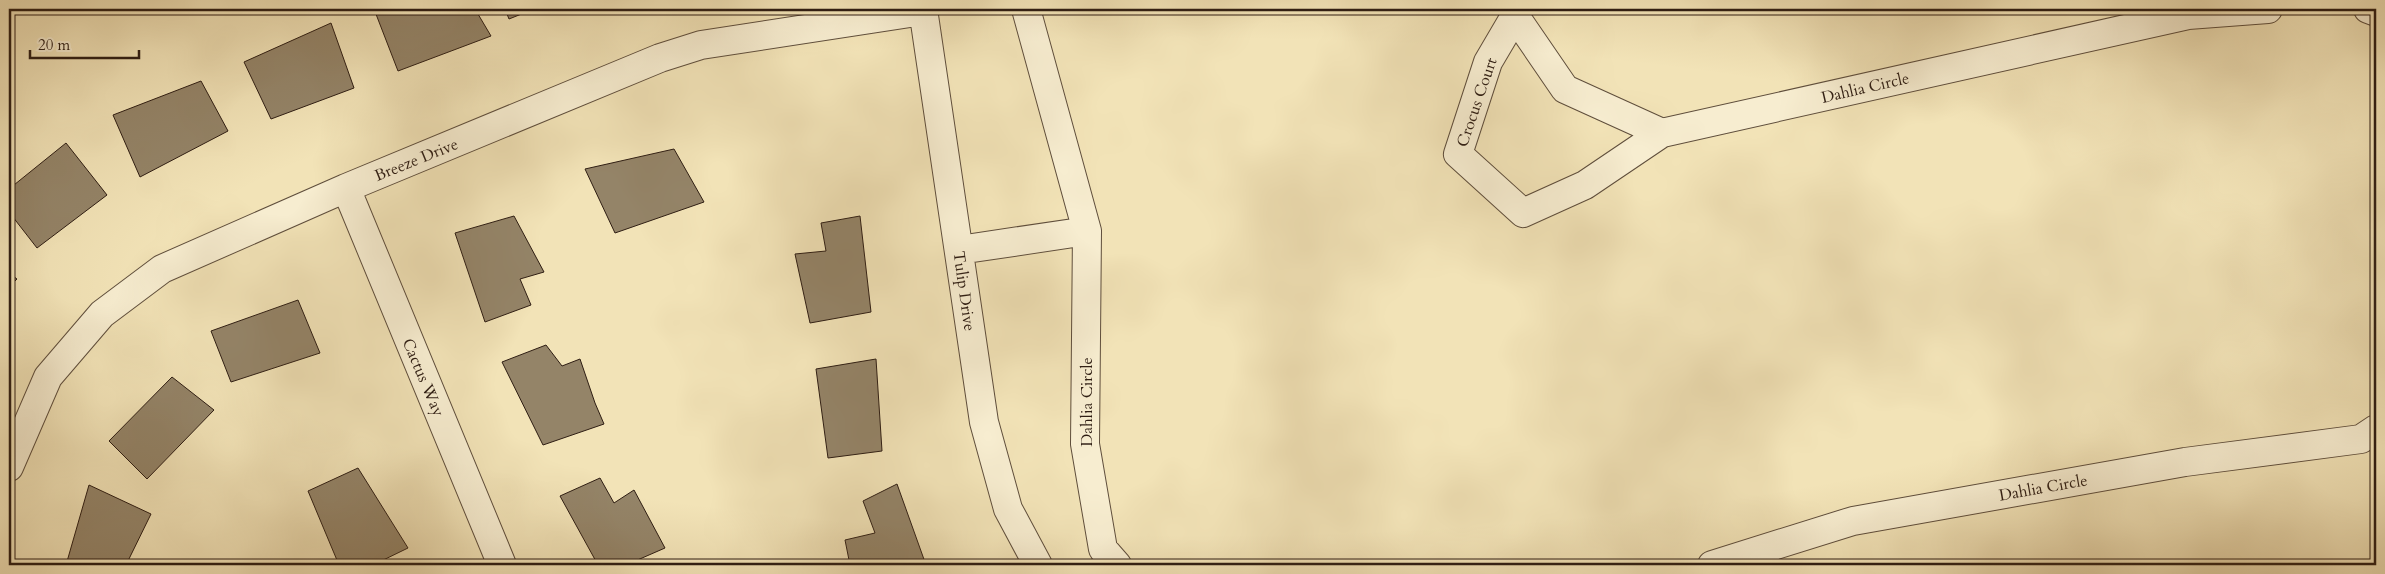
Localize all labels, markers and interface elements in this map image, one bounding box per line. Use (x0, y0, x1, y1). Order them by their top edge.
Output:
scale bar (30, 28, 139, 60)
text: 20 m (38, 35, 70, 55)
street label: Crocus Court (1451, 55, 1502, 150)
street label: Dahlia Circle (1819, 67, 1911, 109)
street label: Breeze Drive (371, 133, 462, 187)
street label: Tulip Drive (948, 250, 981, 333)
street label: Cactus Way (397, 335, 450, 420)
street label: Dahlia Circle (1076, 357, 1098, 447)
street label: Dahlia Circle (1997, 469, 2089, 507)

